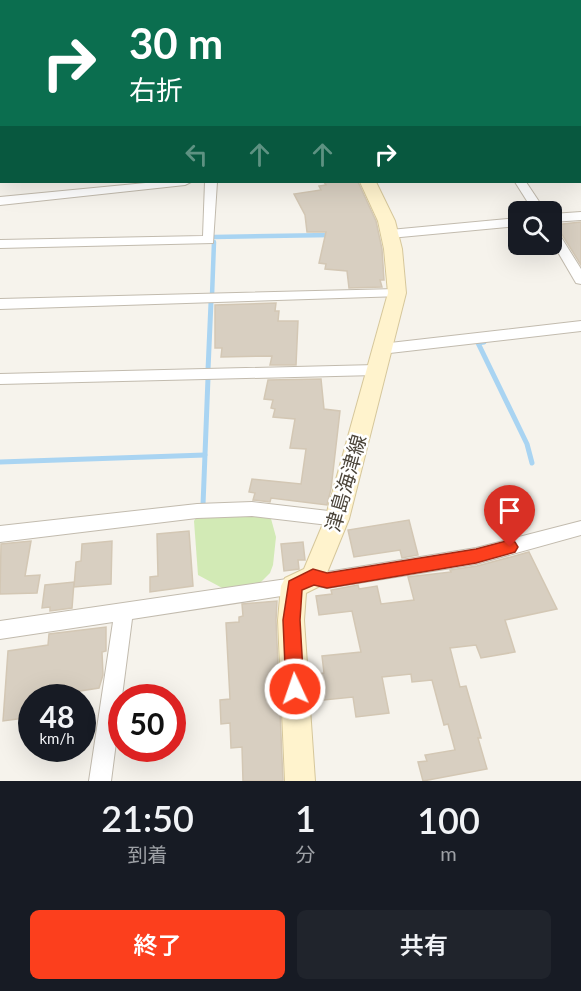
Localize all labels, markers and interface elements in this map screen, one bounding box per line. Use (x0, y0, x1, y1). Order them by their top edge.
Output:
text: 30 m (129, 18, 223, 68)
icon: right (30, 24, 108, 102)
text: 右折 (129, 73, 183, 106)
icon: left (180, 138, 213, 171)
icon: ahead (243, 138, 276, 171)
icon: ahead (306, 138, 339, 171)
icon: right (369, 138, 402, 171)
map controls (508, 201, 562, 255)
button: search (508, 201, 562, 255)
street label: 津島海津線 (320, 432, 370, 534)
pin (484, 485, 535, 547)
icon: arrive (493, 494, 526, 527)
position arrow (263, 657, 327, 721)
speed limit sign: 50 (108, 684, 186, 762)
text: 48 (40, 698, 74, 734)
text: km/h (39, 729, 75, 747)
text: 21:50 (101, 796, 194, 840)
text: 1 (295, 796, 316, 840)
text: 100 (417, 798, 480, 842)
text: m (440, 841, 457, 865)
text: 到着 (128, 842, 168, 866)
text: 分 (295, 842, 315, 866)
button: 終了 (30, 910, 285, 979)
button: 共有 (297, 910, 551, 979)

